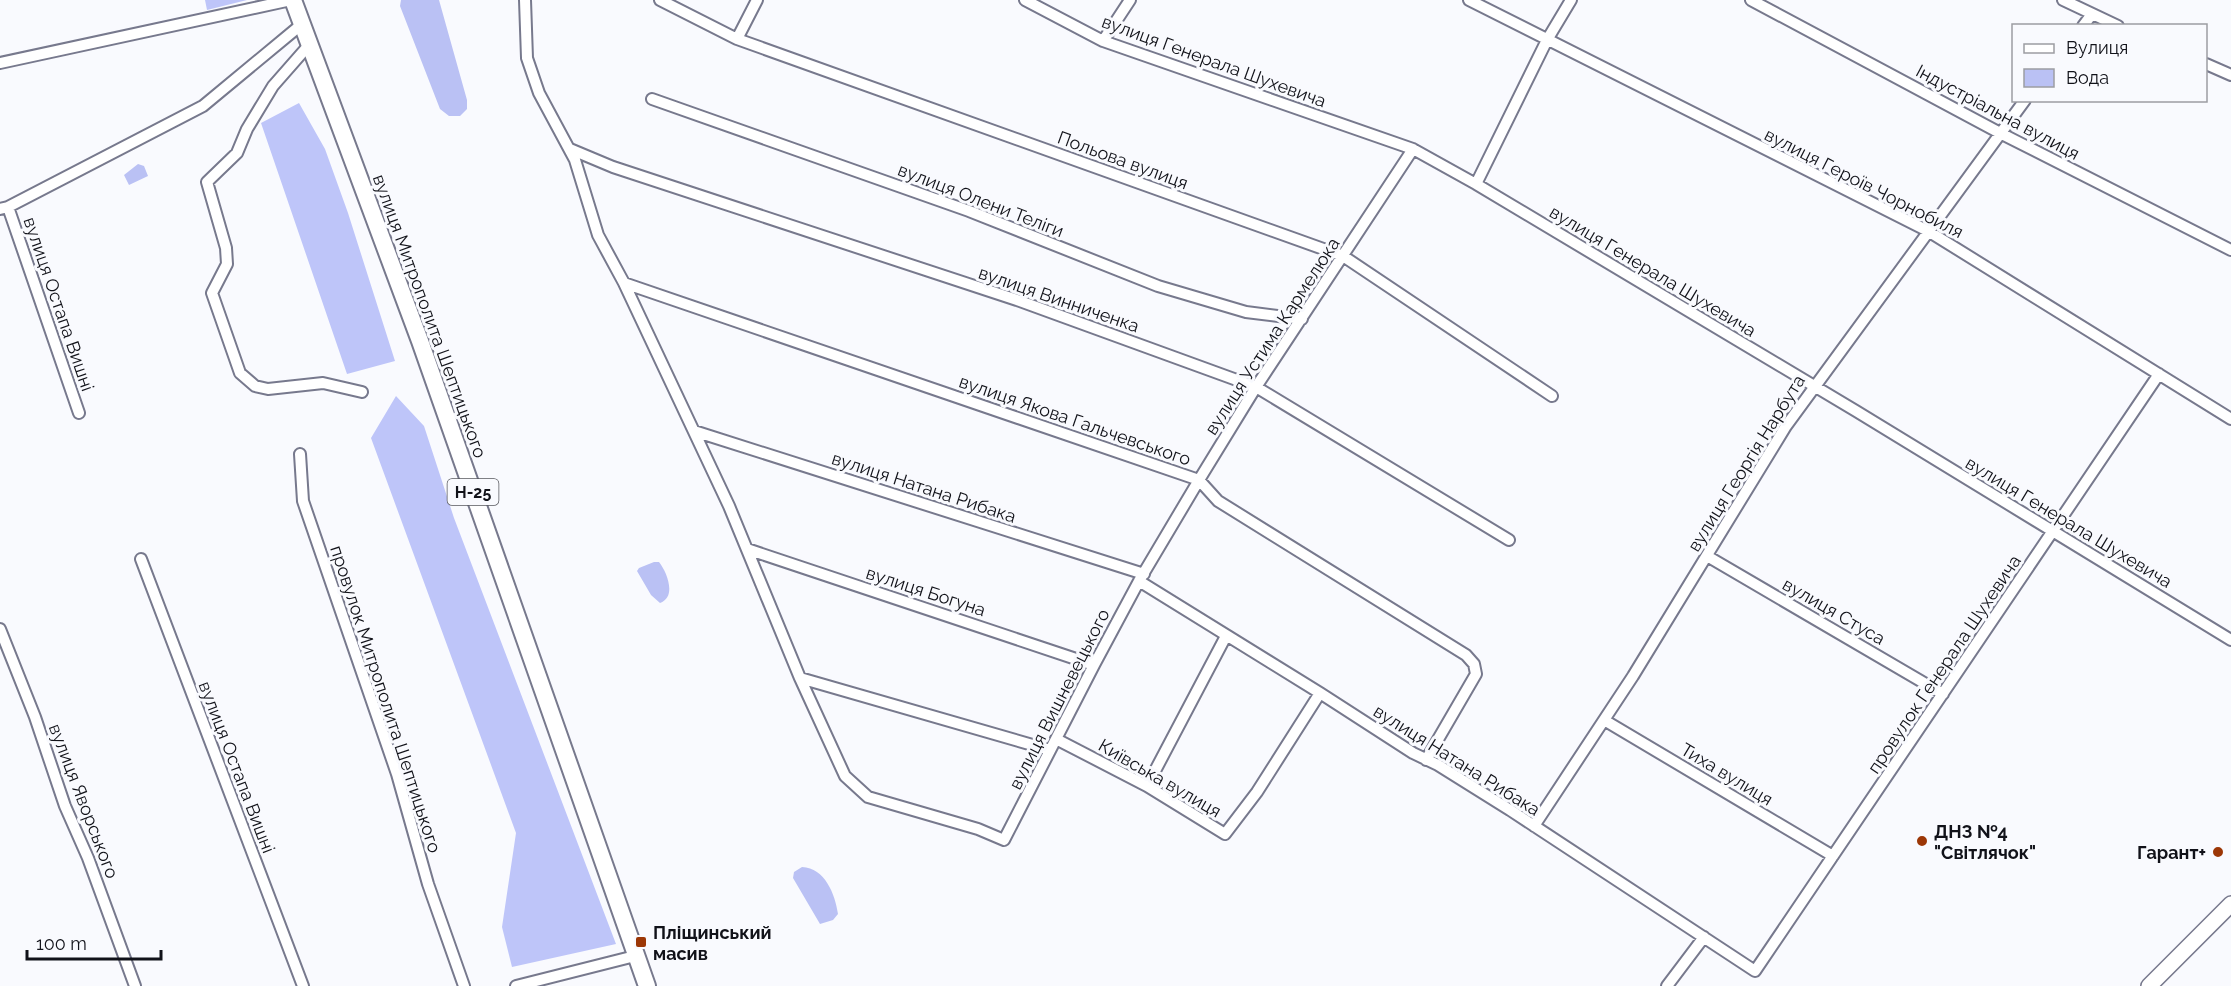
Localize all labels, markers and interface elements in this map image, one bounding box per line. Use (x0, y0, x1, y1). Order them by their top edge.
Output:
street label: вулиця Генерала Шухевича (1099, 11, 1329, 111)
legend (2012, 24, 2207, 102)
text: Вулиця (2066, 37, 2128, 58)
street label: Індустріальна вулиця (1913, 60, 2083, 164)
text: Вода (2066, 67, 2109, 88)
street label: вулиця Героїв Чорнобиля (1761, 124, 1967, 242)
street label: Польова вулиця (1055, 127, 1191, 193)
street label: вулиця Олени Теліги (895, 159, 1067, 241)
street label: вулиця Митрополита Шептицького (369, 171, 491, 461)
street label: вулиця Генерала Шухевича (1546, 201, 1760, 341)
street label: вулиця Остапа Вишні (19, 214, 99, 394)
street label: вулиця Устима Кармелюка (1200, 233, 1344, 439)
street label: вулиця Винниченка (976, 262, 1142, 336)
street label: вулиця Якова Гальчевського (956, 370, 1194, 470)
street label: вулиця Георгія Нарбута (1683, 371, 1809, 555)
street label: вулиця Натана Рибака (829, 447, 1019, 527)
street label: вулиця Генерала Шухевича (1962, 452, 2176, 592)
road number: Н-25 (448, 479, 498, 505)
street label: провулок Митрополита Шептицького (326, 543, 446, 856)
street label: провулок Генерала Шухевича (1863, 551, 2025, 777)
street label: вулиця Богуна (864, 562, 988, 620)
street label: вулиця Стуса (1779, 573, 1889, 649)
street label: вулиця Вишневецького (1004, 605, 1114, 793)
street label: вулиця Остапа Вишні (194, 678, 280, 856)
street label: вулиця Натана Рибака (1370, 700, 1544, 820)
street label: вулиця Яворського (45, 721, 123, 881)
street label: Київська вулиця (1095, 734, 1225, 822)
street label: Тиха вулиця (1677, 738, 1777, 810)
place label: ДНЗ №4 "Світлячок" (1934, 821, 2036, 863)
marker: ДНЗ №4 "Світлячок" (1915, 834, 1929, 848)
place label: Гарант+ (2137, 842, 2206, 863)
marker: Гарант+ (2211, 845, 2225, 859)
place label: Пліщинський масив (653, 922, 771, 964)
scale bar (27, 923, 160, 961)
text: 100 m (36, 933, 87, 954)
marker: Пліщинський масив (634, 935, 648, 949)

